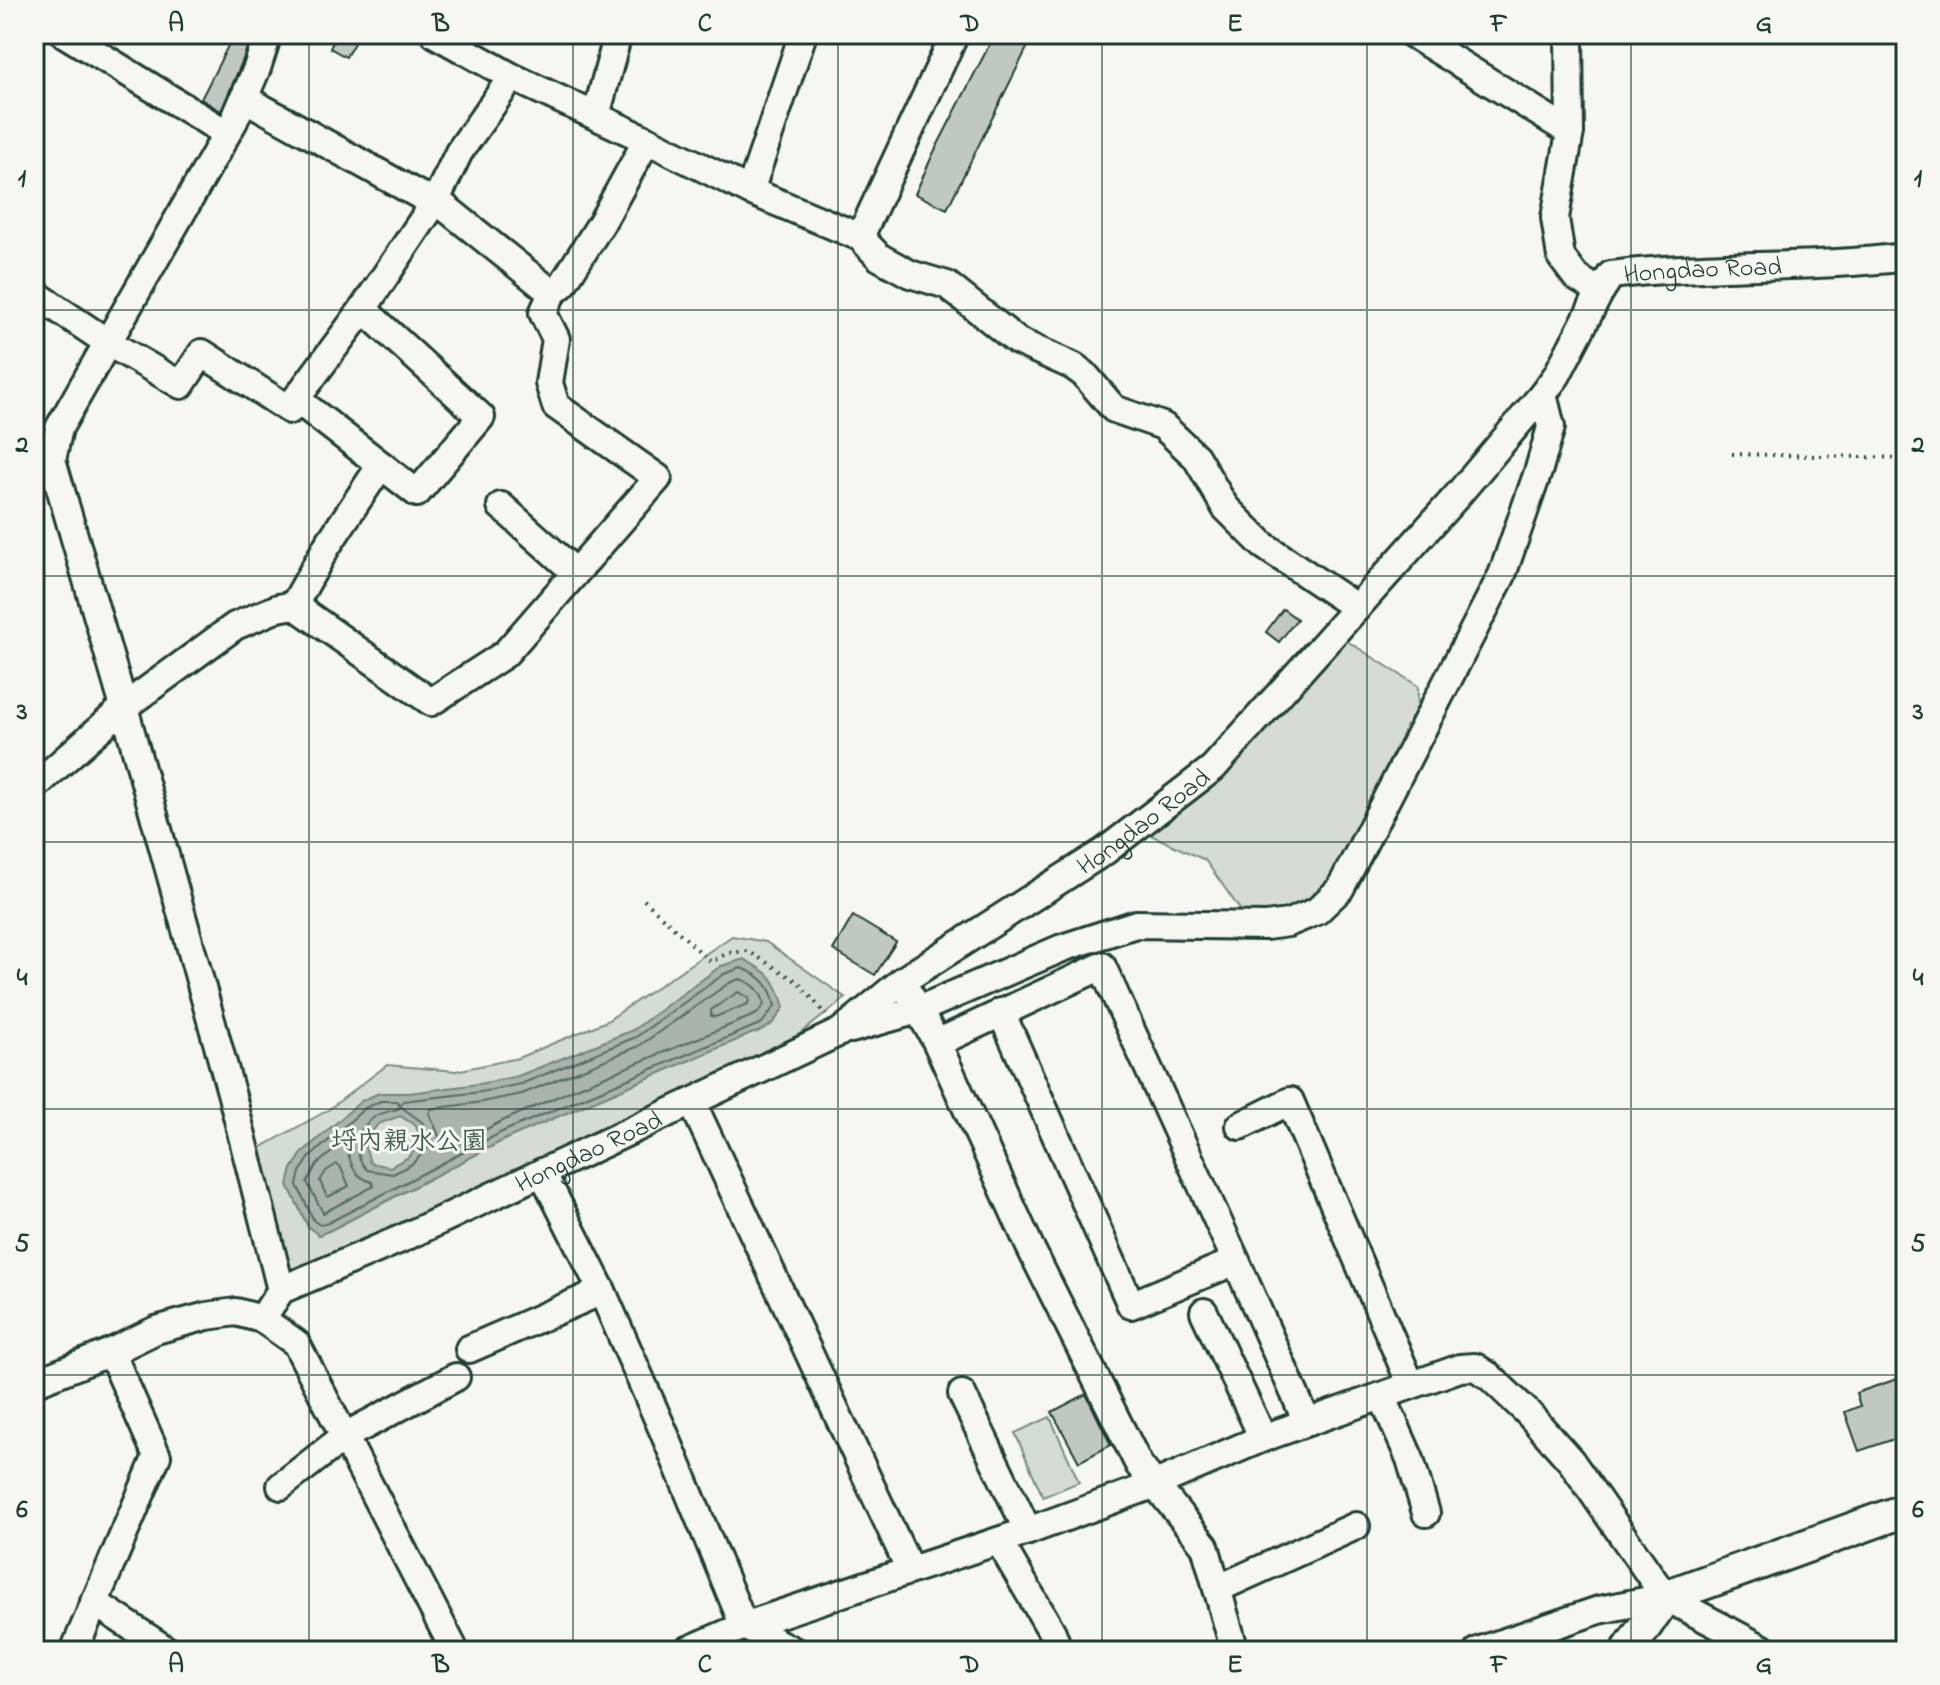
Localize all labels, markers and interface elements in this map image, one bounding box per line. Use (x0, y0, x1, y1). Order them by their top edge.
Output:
text: A (168, 6, 184, 44)
text: B (431, 6, 450, 44)
text: C (698, 6, 712, 44)
text: D (959, 6, 980, 44)
text: E (1227, 6, 1243, 44)
text: F (1489, 6, 1508, 44)
text: G (1756, 6, 1772, 44)
text: 1 (18, 161, 27, 199)
text: 1 (1914, 161, 1923, 199)
street label: Hongdao Road (1622, 249, 1783, 295)
text: 2 (15, 427, 29, 465)
text: 2 (1911, 427, 1925, 465)
text: 3 (16, 694, 28, 732)
text: 3 (1912, 694, 1924, 732)
street label: Hongdao Road (1070, 760, 1220, 886)
text: 4 (17, 960, 28, 998)
text: 4 (1913, 960, 1924, 998)
street label: Hongdao Road (510, 1102, 670, 1204)
park label: 埒內親水公園 (331, 1124, 487, 1162)
text: 5 (15, 1226, 30, 1264)
text: 5 (1911, 1226, 1926, 1264)
text: 6 (16, 1492, 28, 1530)
text: 6 (1912, 1492, 1924, 1530)
text: A (168, 1647, 184, 1685)
text: B (431, 1647, 450, 1685)
text: C (698, 1647, 712, 1685)
text: D (959, 1647, 980, 1685)
text: E (1227, 1647, 1243, 1685)
text: F (1489, 1647, 1508, 1685)
text: G (1756, 1647, 1772, 1685)

